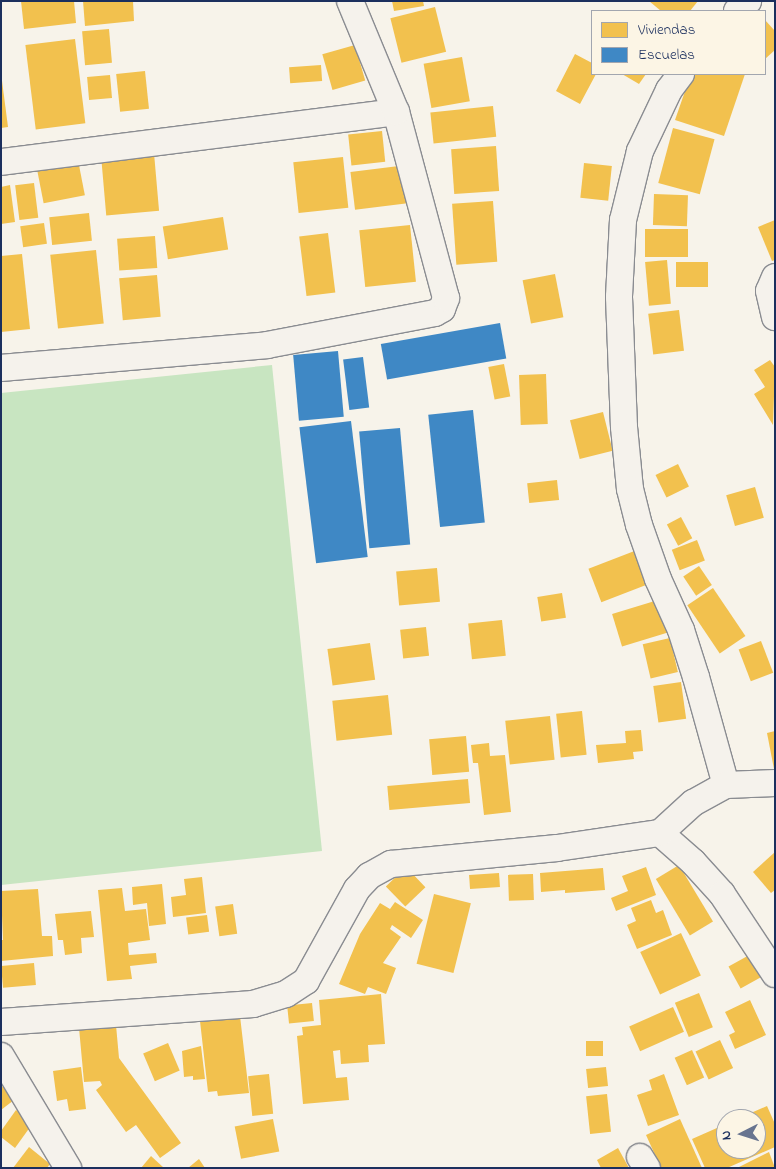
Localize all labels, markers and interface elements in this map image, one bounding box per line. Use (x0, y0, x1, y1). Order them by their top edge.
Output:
legend (591, 10, 766, 75)
text: Viviendas (638, 19, 695, 41)
text: Escuelas (638, 44, 695, 66)
north arrow (716, 1109, 766, 1159)
text: N (716, 1130, 737, 1141)

